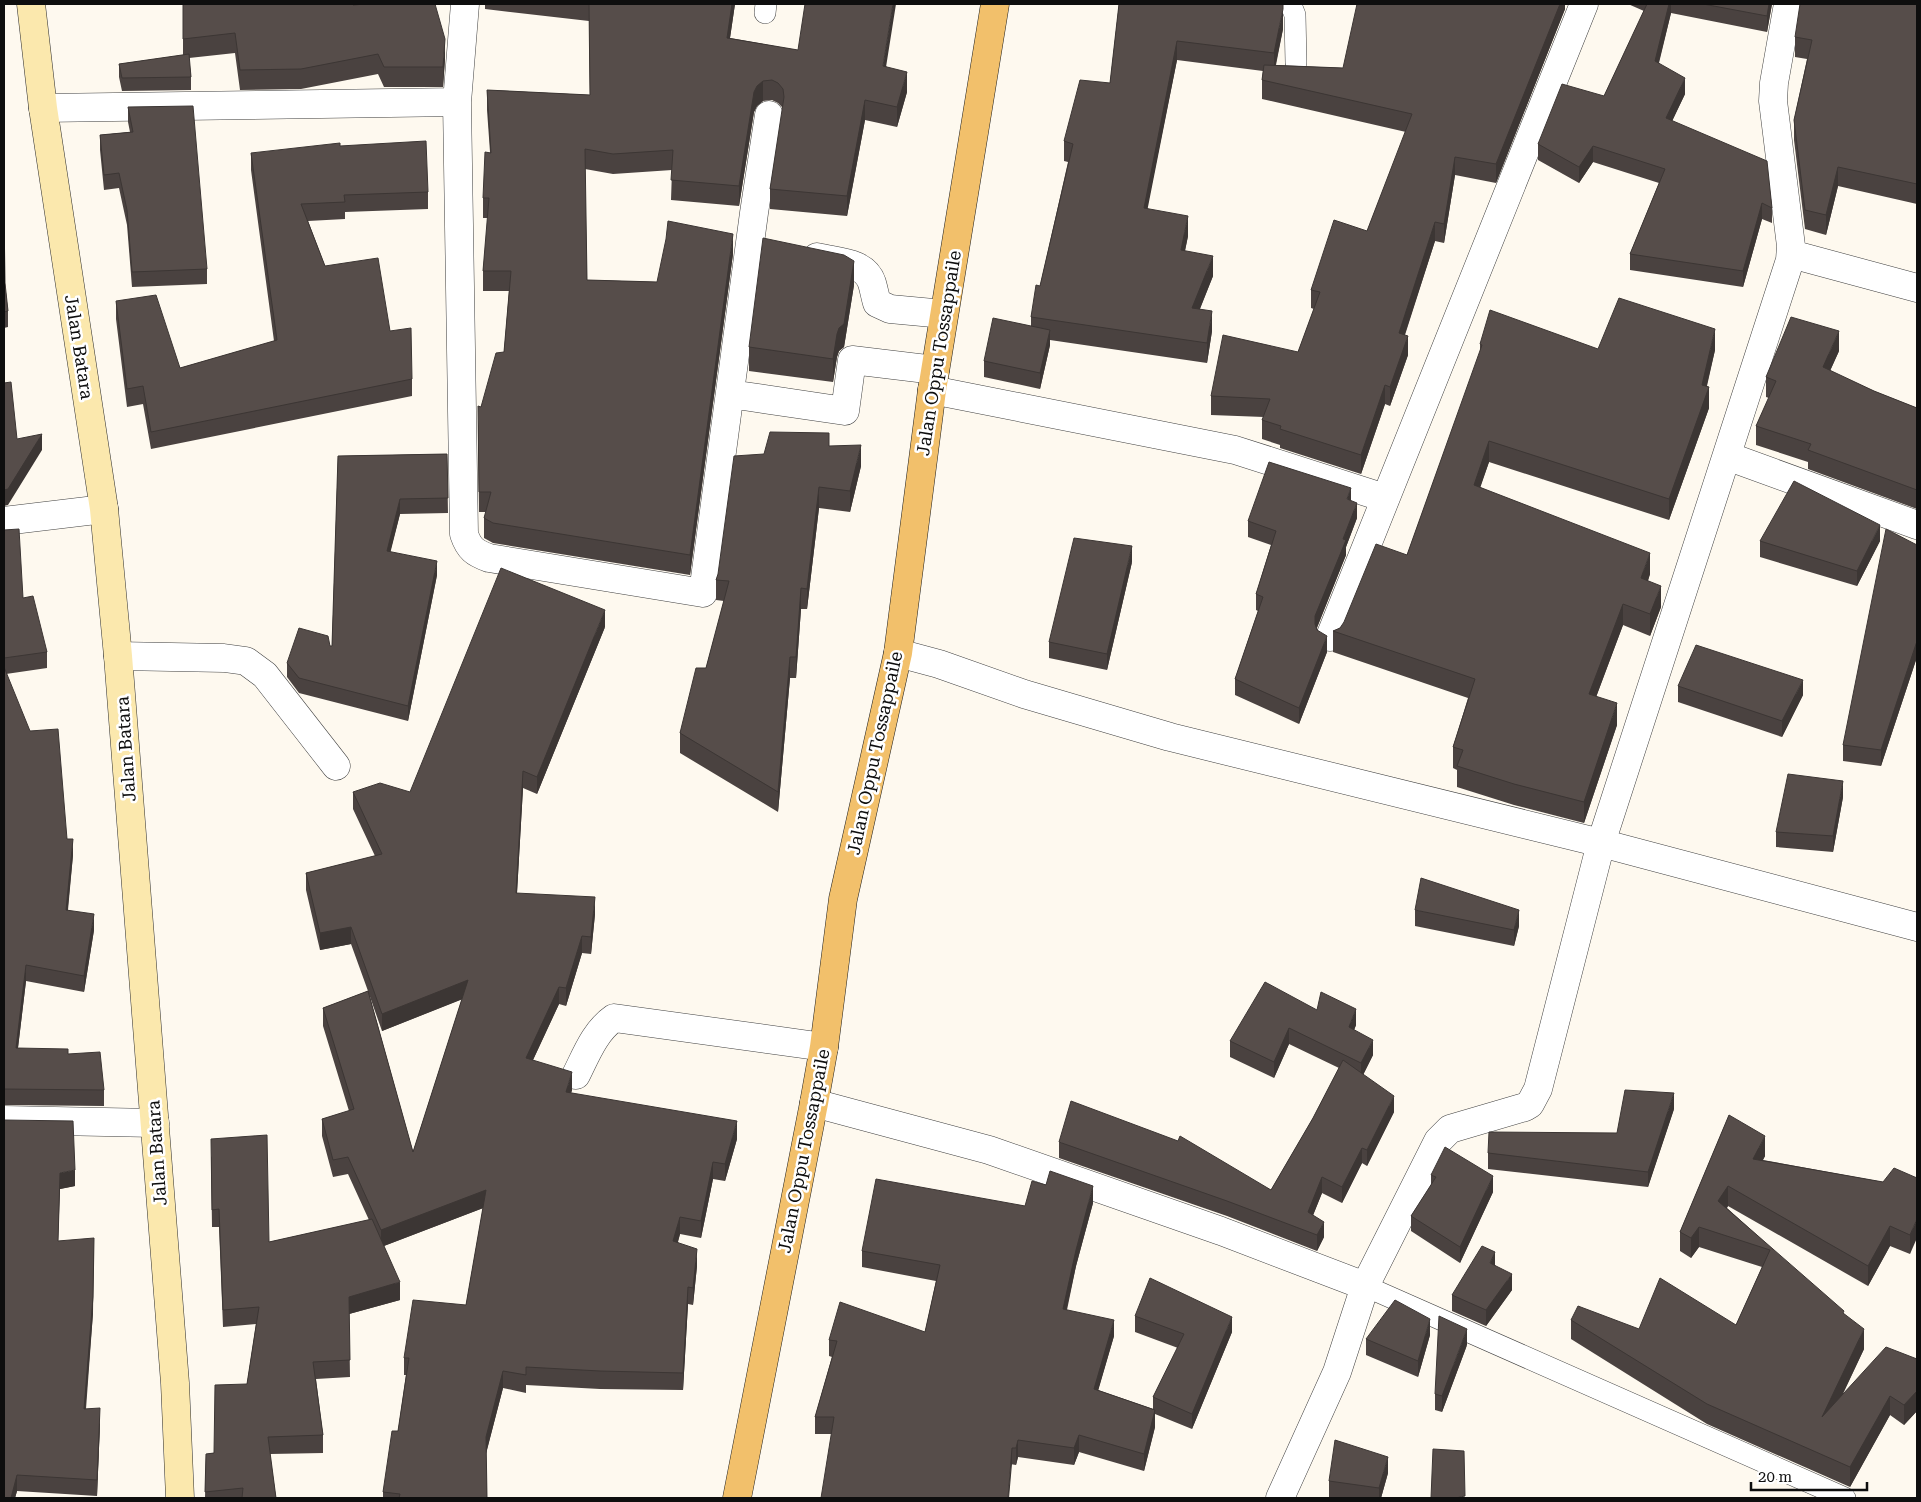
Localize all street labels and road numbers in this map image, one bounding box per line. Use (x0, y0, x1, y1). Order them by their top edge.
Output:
street label: Jalan Oppu Tossappaile (912, 249, 965, 457)
street label: Jalan Batara (61, 293, 98, 401)
street label: Jalan Oppu Tossappaile (843, 649, 906, 857)
street label: Jalan Batara (111, 695, 140, 803)
street label: Jalan Oppu Tossappaile (773, 1047, 834, 1255)
street label: Jalan Batara (142, 1099, 171, 1207)

